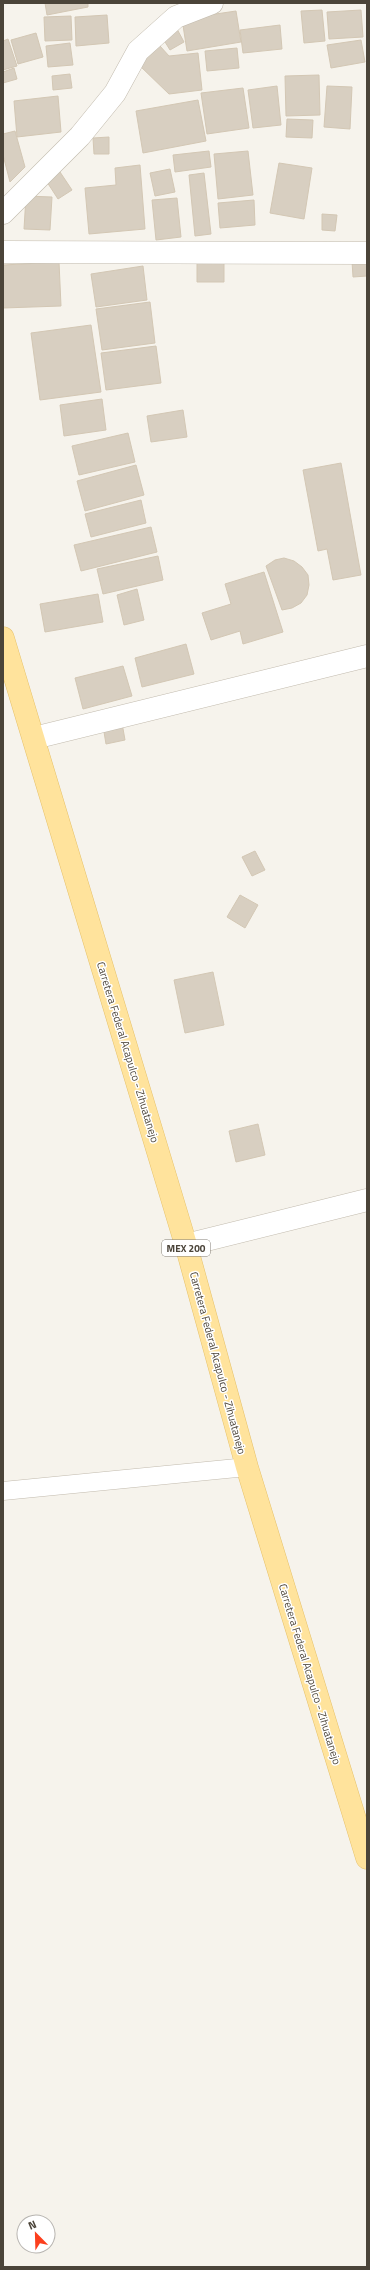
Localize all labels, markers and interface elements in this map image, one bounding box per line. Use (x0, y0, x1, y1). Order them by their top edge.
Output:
street label: Carretera Federal Acapulco - Zihuatanejo (93, 960, 163, 1145)
road number: MEX 200 (162, 1240, 210, 1256)
street label: Carretera Federal Acapulco - Zihuatanejo (186, 1270, 250, 1456)
street label: Carretera Federal Acapulco - Zihuatanejo (275, 1582, 345, 1767)
north arrow (16, 2214, 56, 2254)
text: N (25, 2216, 39, 2234)

